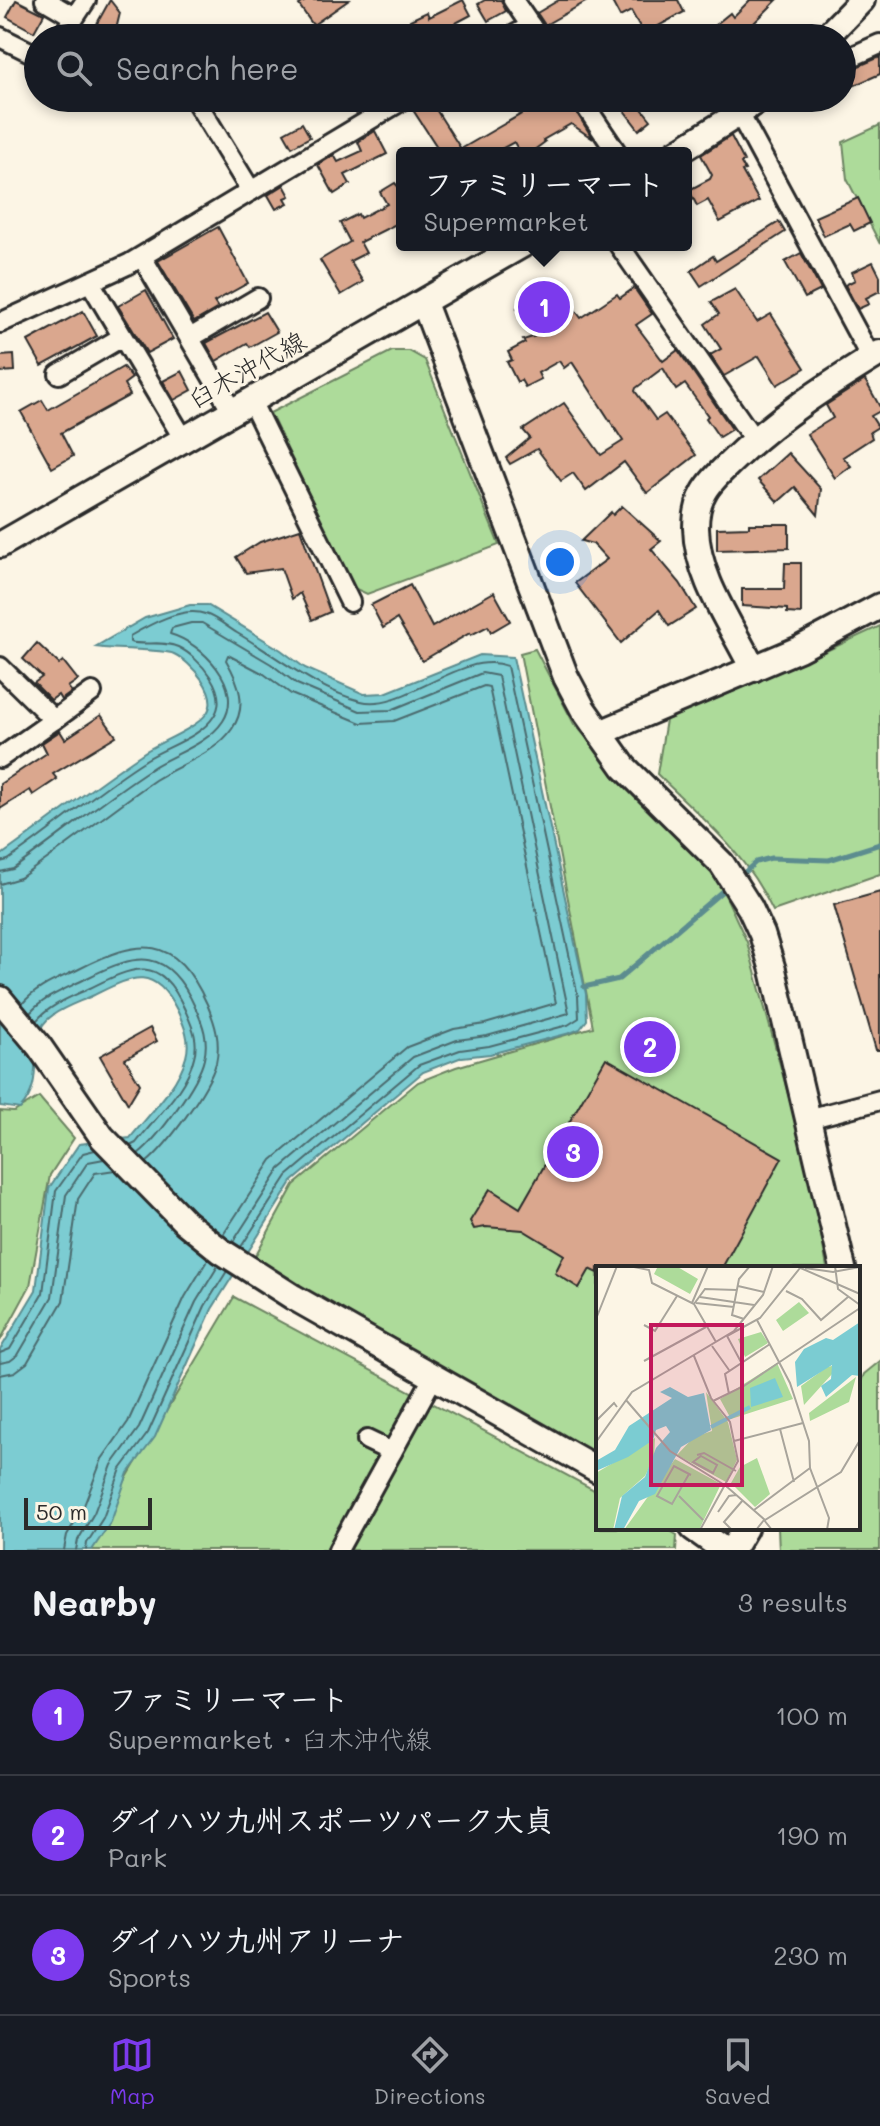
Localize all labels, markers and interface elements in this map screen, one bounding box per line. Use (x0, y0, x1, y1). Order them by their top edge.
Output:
search box (24, 24, 856, 112)
icon: search (52, 46, 96, 90)
text: Search here (116, 48, 299, 88)
popup (396, 147, 692, 251)
text: ファミリーマート (423, 163, 665, 203)
text: Supermarket (423, 204, 589, 238)
pin: 1 (518, 277, 570, 337)
street label: 臼木沖代線 (181, 323, 312, 416)
your location (540, 542, 580, 582)
pin: 2 (624, 1017, 676, 1077)
pin: 3 (547, 1122, 599, 1182)
inset map (596, 1266, 860, 1530)
scale bar (24, 1494, 152, 1530)
text: 50 m (36, 1497, 87, 1526)
text: Nearby (32, 1580, 157, 1625)
text: 3 results (738, 1585, 848, 1619)
text: ファミリーマート (108, 1678, 349, 1718)
text: 1 (52, 1698, 64, 1732)
text: 100 m (775, 1698, 848, 1732)
text: Supermarket · 臼木沖代線 (108, 1722, 431, 1756)
text: ダイハツ九州スポーツパーク大貞 (108, 1799, 554, 1839)
text: 2 (51, 1818, 65, 1852)
text: 190 m (776, 1818, 848, 1852)
text: Park (108, 1840, 167, 1874)
text: ダイハツ九州アリーナ (108, 1919, 405, 1959)
text: 3 (50, 1938, 66, 1972)
text: 230 m (773, 1938, 848, 1972)
text: Sports (108, 1960, 191, 1994)
tab: Map (110, 2033, 155, 2110)
tab: Directions (374, 2033, 486, 2110)
tab: Saved (705, 2033, 770, 2110)

